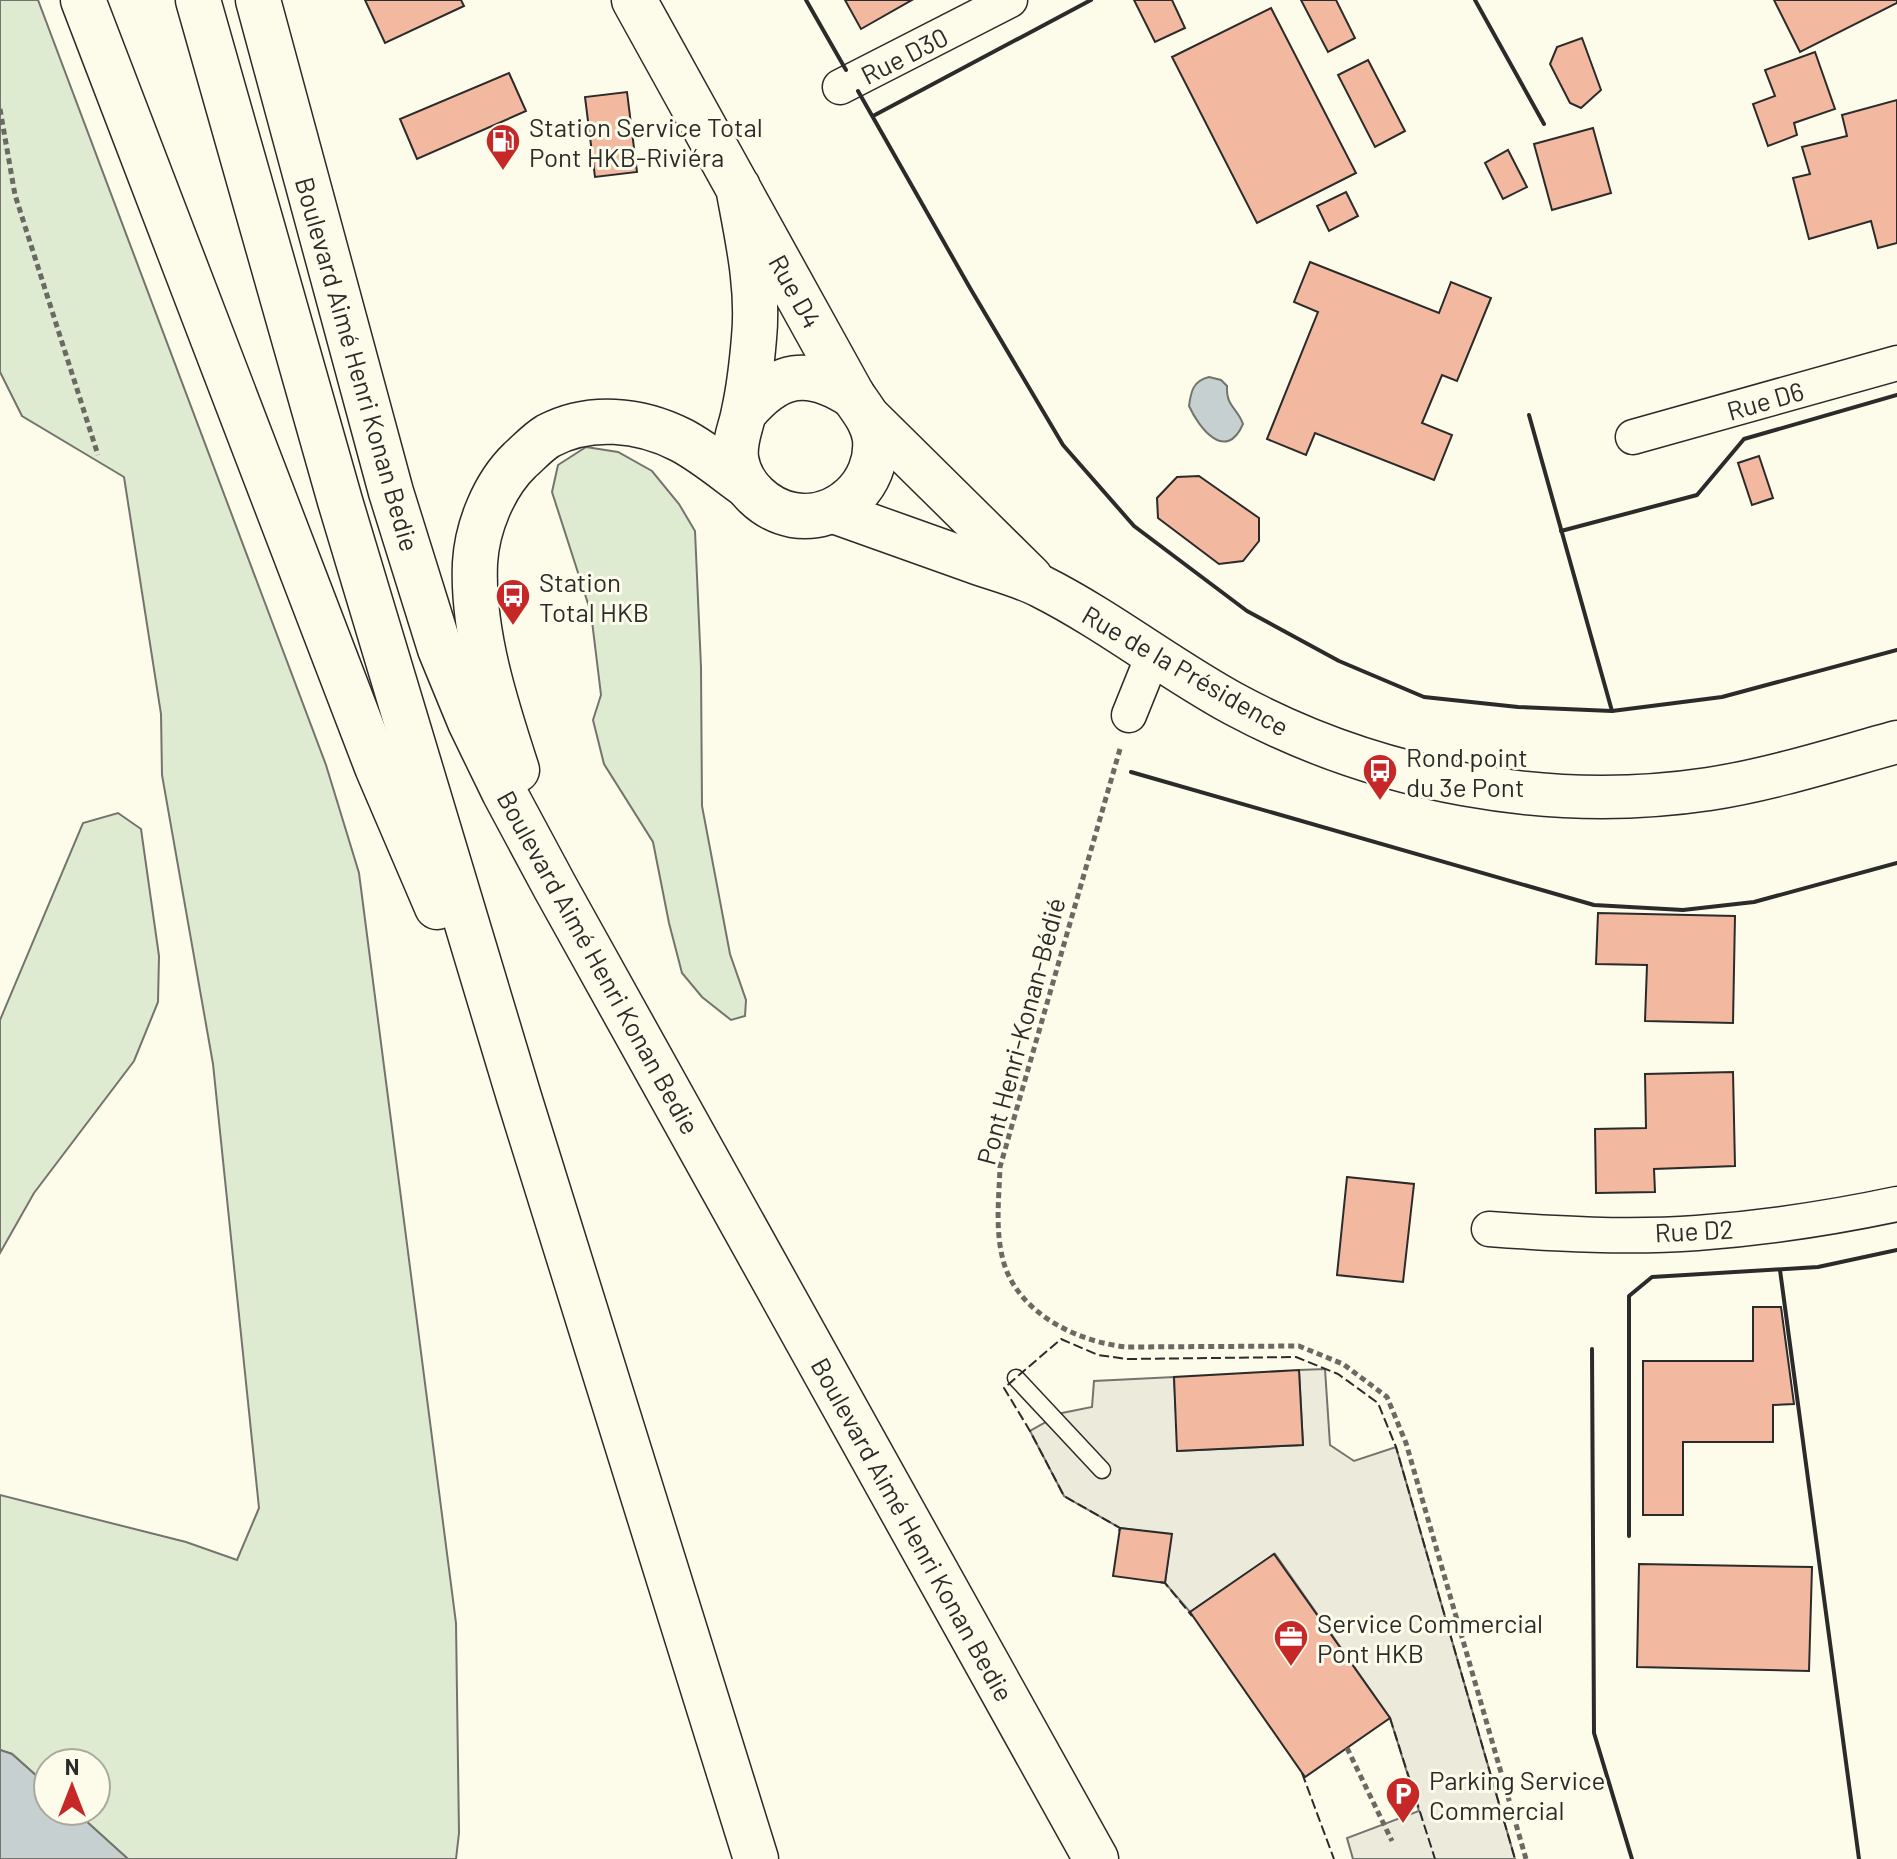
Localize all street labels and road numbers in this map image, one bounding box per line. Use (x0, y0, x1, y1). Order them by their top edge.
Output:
street label: Rue D30 (856, 20, 952, 90)
street label: Boulevard Aimé Henri Konan Bedie (290, 173, 426, 555)
street label: Rue D4 (763, 249, 829, 333)
street label: Rue D6 (1723, 374, 1807, 426)
street label: Rue de la Présidence (1077, 598, 1295, 742)
street label: Boulevard Aimé Henri Konan Bedie (491, 785, 707, 1139)
street label: Pont Henri-Konan-Bédié (969, 894, 1071, 1168)
street label: Rue D2 (1654, 1212, 1734, 1248)
street label: Boulevard Aimé Henri Konan Bedie (805, 1352, 1021, 1706)

